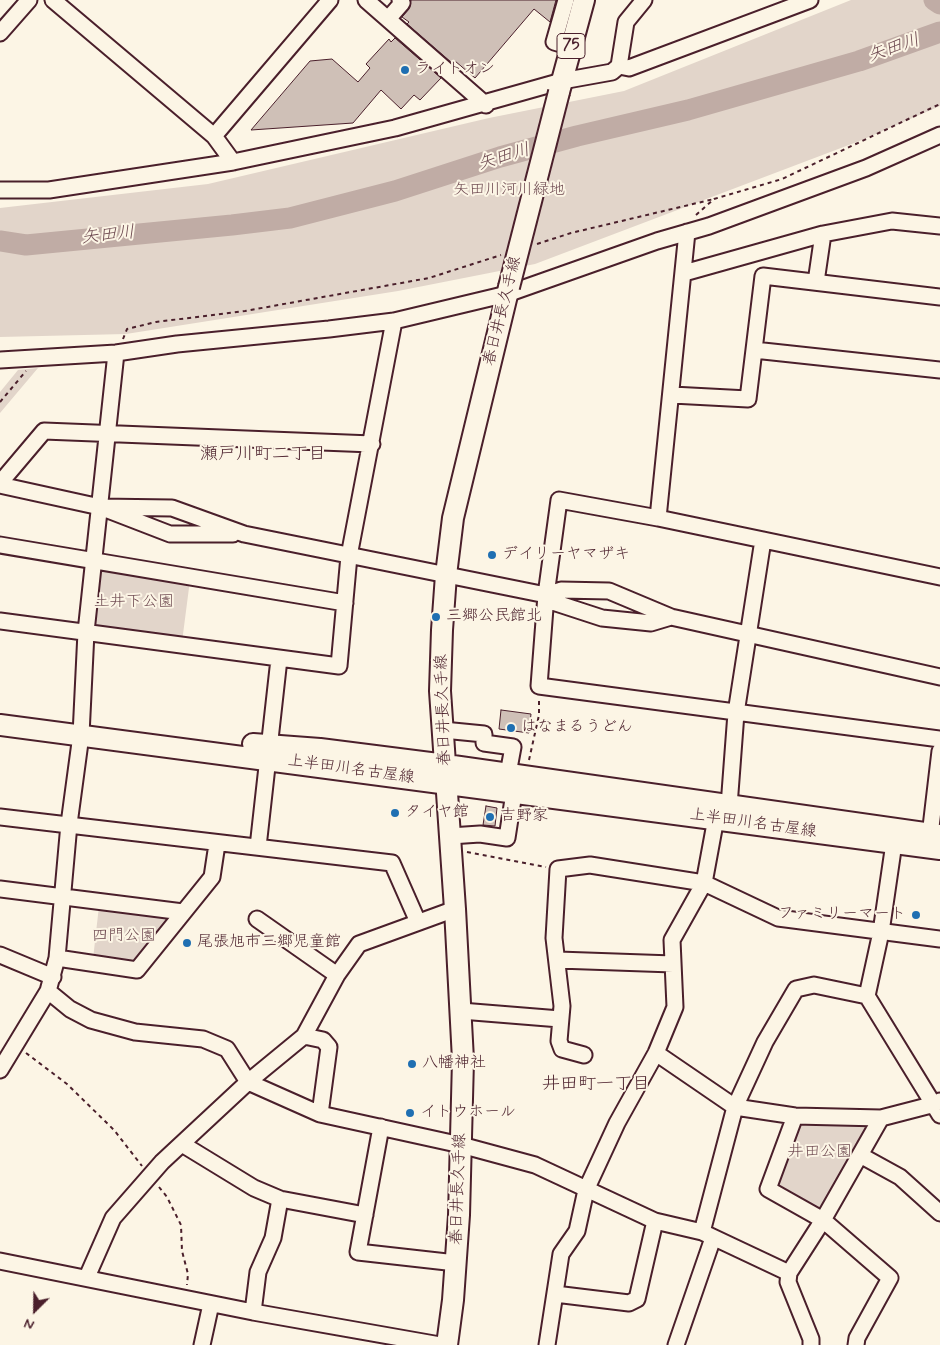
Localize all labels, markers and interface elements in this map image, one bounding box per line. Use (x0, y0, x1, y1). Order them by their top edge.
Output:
water label: 矢田川 (865, 30, 923, 68)
road number: 75 (557, 34, 585, 58)
place label: ライトオン (415, 60, 495, 80)
marker: ライトオン (399, 64, 411, 76)
water label: 矢田川 (475, 140, 533, 176)
park label: 矢田川河川緑地 (453, 181, 565, 201)
water label: 矢田川 (80, 222, 136, 250)
street label: 春日井長久手線 (480, 254, 526, 368)
district label: 瀬戸川町二丁目 (200, 444, 326, 466)
place label: デイリーヤマザキ (502, 545, 630, 565)
marker: デイリーヤマザキ (486, 549, 498, 561)
park label: 土井下公園 (94, 593, 174, 613)
place label: 三郷公民館北 (446, 607, 542, 627)
marker: 三郷公民館北 (430, 611, 442, 623)
street label: 春日井長久手線 (432, 654, 456, 766)
place label: はなまるうどん (521, 718, 633, 738)
marker: はなまるうどん (505, 722, 517, 734)
street label: 上半田川名古屋線 (286, 752, 416, 788)
place label: タイヤ館 (405, 803, 469, 823)
street label: 上半田川名古屋線 (688, 806, 818, 842)
marker: タイヤ館 (389, 807, 401, 819)
place label: 吉野家 (500, 807, 548, 827)
marker: 吉野家 (484, 811, 496, 823)
place label: ファミリーマート (778, 905, 906, 925)
marker: ファミリーマート (910, 909, 922, 921)
park label: 四門公園 (92, 927, 156, 947)
place label: 尾張旭市三郷児童館 (197, 933, 341, 953)
marker: 尾張旭市三郷児童館 (181, 937, 193, 949)
place label: 八幡神社 (422, 1054, 486, 1074)
marker: 八幡神社 (406, 1058, 418, 1070)
district label: 井田町一丁目 (542, 1074, 650, 1096)
place label: イトウホール (420, 1103, 516, 1123)
marker: イトウホール (404, 1107, 416, 1119)
street label: 春日井長久手線 (447, 1133, 471, 1245)
park label: 井田公園 (788, 1143, 852, 1163)
north arrow (10, 1285, 60, 1335)
text: N (21, 1314, 37, 1334)

